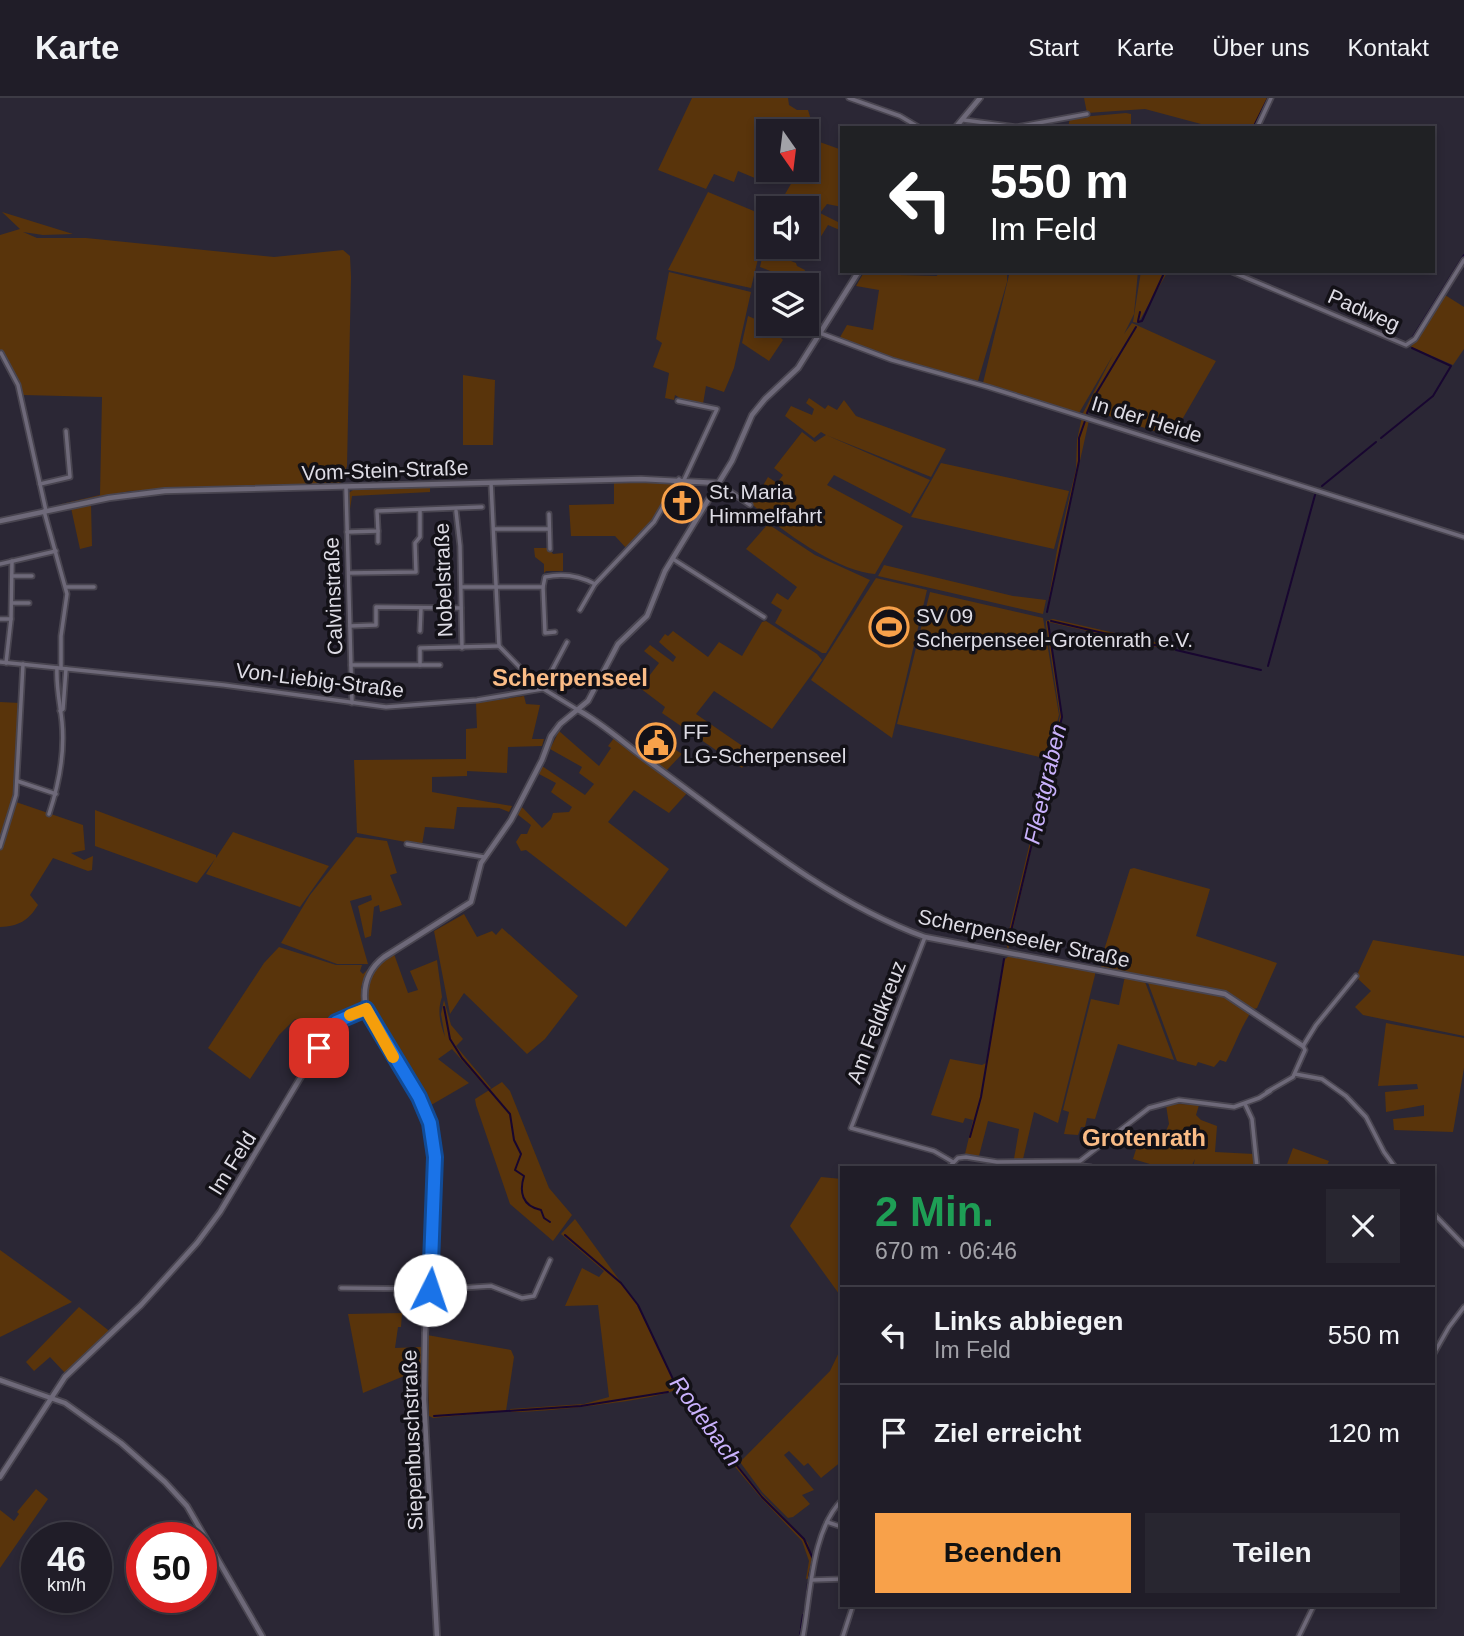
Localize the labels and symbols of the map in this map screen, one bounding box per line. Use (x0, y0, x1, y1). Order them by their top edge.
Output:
north arrow (756, 119, 819, 182)
street label: Padweg (1325, 284, 1403, 336)
street label: In der Heide (1089, 391, 1205, 447)
street label: Vom-Stein-Straße (301, 456, 469, 484)
place label: St. Maria Himmelfahrt (709, 480, 822, 527)
church icon: St. Maria Himmelfahrt (661, 482, 703, 524)
street label: Nobelstraße (430, 522, 456, 638)
street label: Calvinstraße (319, 537, 347, 655)
place label: SV 09 Scherpenseel-Grotenrath e.V. (916, 604, 1193, 651)
sports icon: SV 09 Scherpenseel-Grotenrath e.V. (868, 606, 910, 648)
street label: Von-Liebig-Straße (235, 658, 405, 702)
district label: Scherpenseel (492, 664, 648, 691)
place label: FF LG-Scherpenseel (683, 720, 846, 767)
water label: Fleetgraben (1019, 721, 1071, 847)
public building icon: FF LG-Scherpenseel (635, 722, 677, 764)
street label: Scherpenseeler Straße (916, 904, 1132, 972)
street label: Am Feldkreuz (842, 957, 910, 1087)
pin (289, 1018, 349, 1078)
district label: Grotenrath (1082, 1124, 1206, 1151)
street label: Im Feld (204, 1127, 260, 1199)
position arrow (393, 1253, 467, 1327)
street label: Siepenbuschstraße (397, 1349, 427, 1531)
water label: Rodebach (665, 1371, 747, 1471)
speed limit sign: 50 (126, 1522, 217, 1613)

